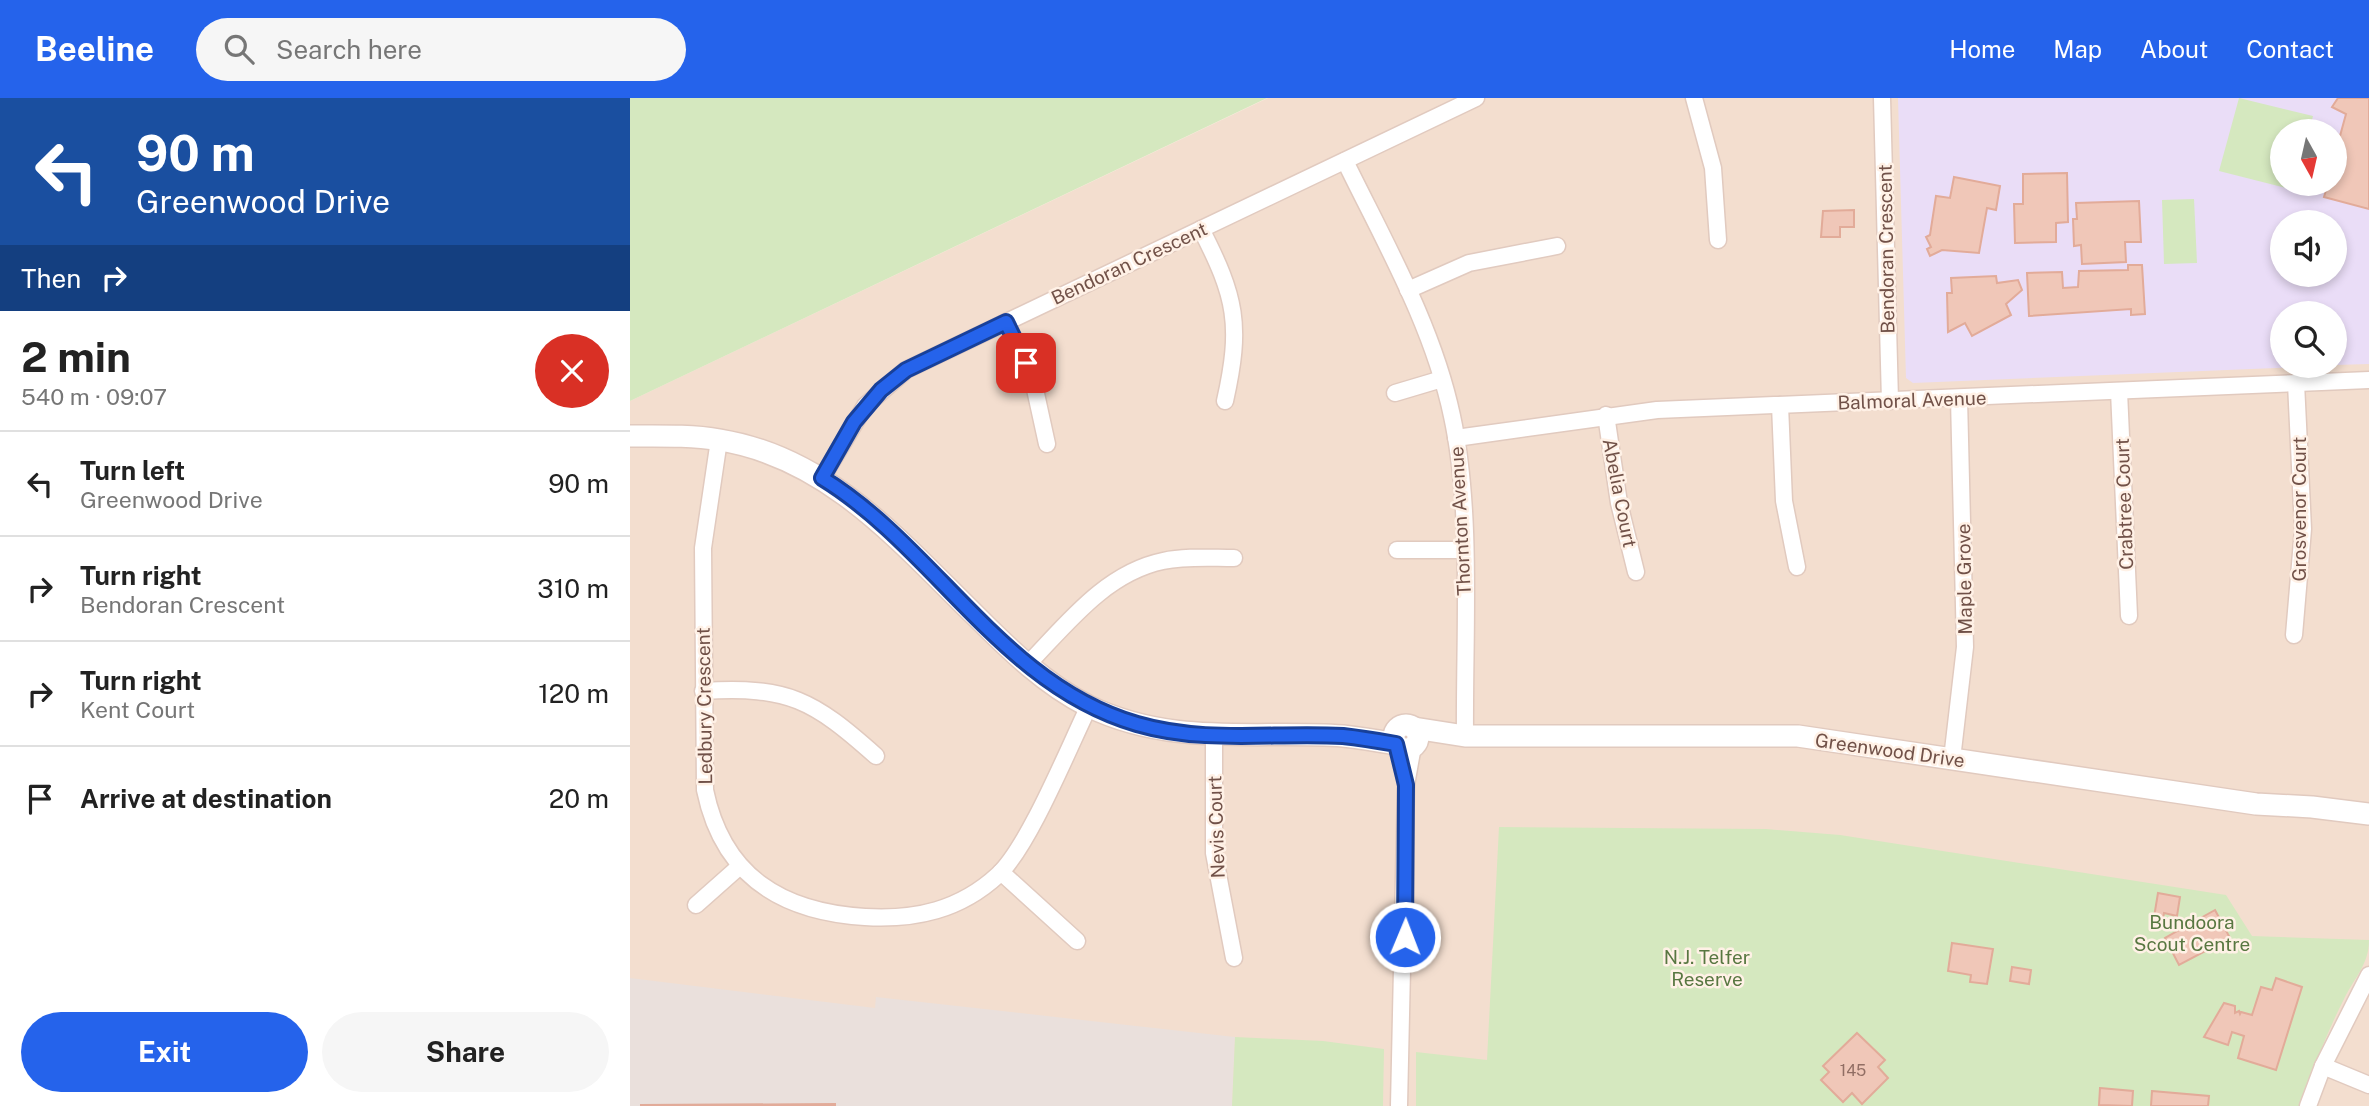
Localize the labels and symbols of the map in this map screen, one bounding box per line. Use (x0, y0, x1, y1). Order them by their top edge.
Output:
north arrow (2270, 119, 2347, 196)
street label: Bendoran Crescent (1874, 164, 1898, 334)
street label: Bendoran Crescent (1048, 217, 1210, 309)
pin (996, 333, 1056, 393)
street label: Balmoral Avenue (1837, 386, 1987, 414)
street label: Abelia Court (1599, 437, 1641, 549)
street label: Grosvenor Court (2288, 437, 2310, 581)
street label: Crabtree Court (2111, 438, 2137, 570)
street label: Thornton Avenue (1445, 446, 1475, 596)
street label: Maple Grove (1952, 523, 1976, 635)
street label: Ledbury Crescent (692, 627, 716, 785)
street label: Greenwood Drive (1814, 729, 1966, 771)
street label: Nevis Court (1203, 775, 1229, 879)
position arrow (1368, 900, 1442, 974)
park label: Bundoora Scout Centre (2134, 911, 2250, 955)
park label: N.J. Telfer Reserve (1664, 946, 1750, 990)
house number: 145 (1840, 1061, 1866, 1080)

